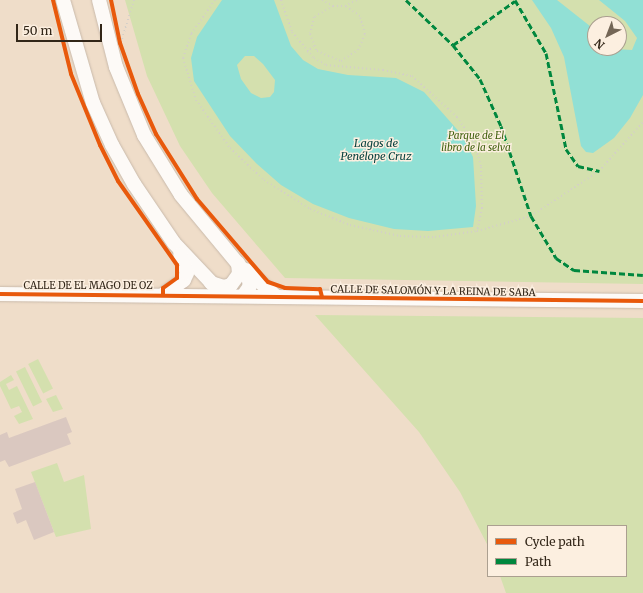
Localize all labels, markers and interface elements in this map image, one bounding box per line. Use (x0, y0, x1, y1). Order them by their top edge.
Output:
scale bar (18, 16, 104, 42)
north arrow (587, 16, 627, 56)
text: 50 m (23, 23, 52, 38)
text: N (592, 36, 608, 52)
park label: Parque de El libro de la selva (441, 129, 511, 152)
water label: Lagos de Penélope Cruz (340, 137, 412, 163)
street label: CALLE DE EL MAGO DE OZ (23, 280, 153, 292)
street label: CALLE DE SALOMÓN Y LA REINA DE SABA (330, 283, 536, 299)
legend (487, 525, 627, 577)
text: Cycle path (525, 534, 585, 549)
text: Path (525, 554, 551, 569)

